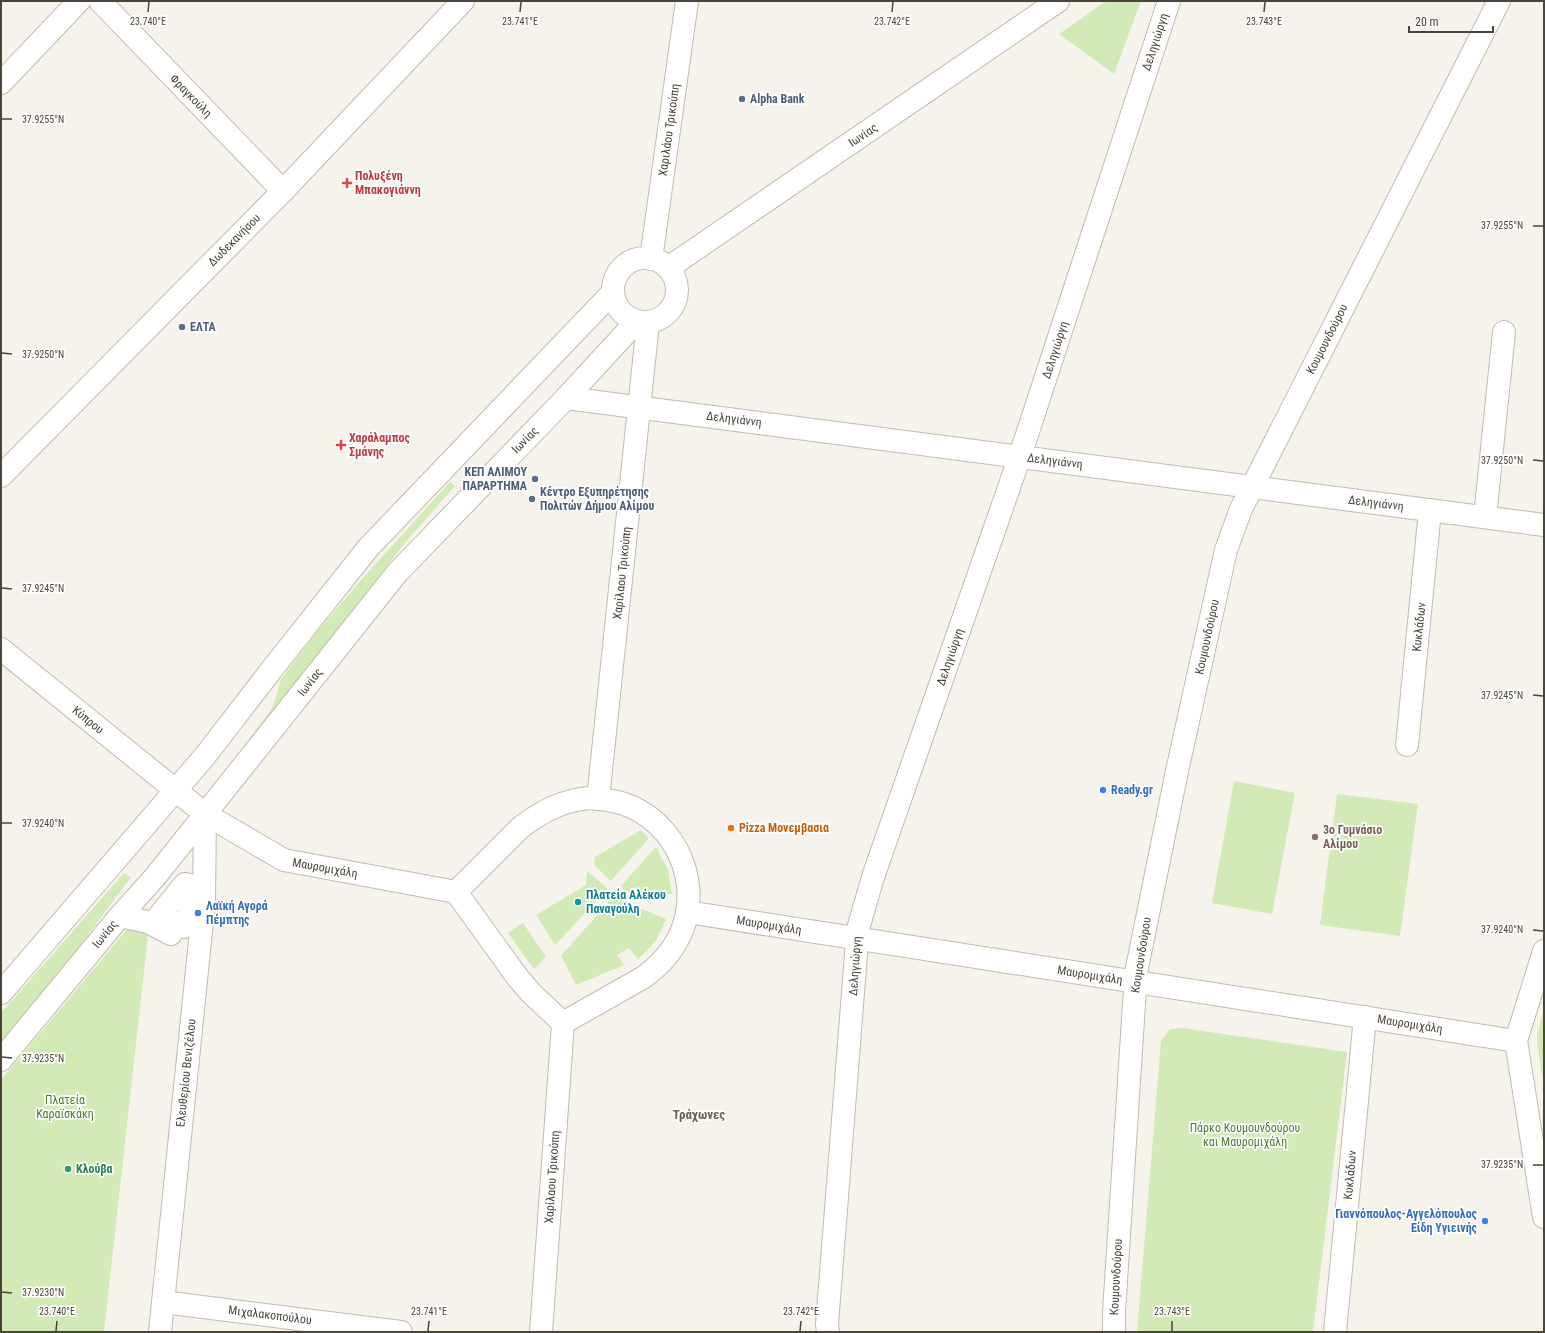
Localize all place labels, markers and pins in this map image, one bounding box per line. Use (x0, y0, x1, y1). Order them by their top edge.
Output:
place label: Alpha Bank (750, 92, 805, 106)
marker: Alpha Bank (737, 94, 747, 104)
place label: Πολυξένη Μπακογιάννη (355, 169, 421, 197)
marker: Πολυξένη Μπακογιάννη (342, 178, 352, 188)
place label: ΕΛΤΑ (190, 320, 216, 334)
marker: ΕΛΤΑ (177, 322, 187, 332)
place label: Χαράλαμπος Σμάνης (349, 431, 410, 459)
marker: Χαράλαμπος Σμάνης (336, 440, 346, 450)
place label: ΚΕΠ ΑΛΙΜΟΥ ΠΑΡΑΡΤΗΜΑ (462, 465, 528, 493)
marker: ΚΕΠ ΑΛΙΜΟΥ ΠΑΡΑΡΤΗΜΑ (530, 474, 540, 484)
place label: Κέντρο Εξυπηρέτησης Πολιτών Δήμου Αλίμου (540, 485, 655, 513)
marker: Κέντρο Εξυπηρέτησης Πολιτών Δήμου Αλίμου (527, 494, 537, 504)
place label: Ready.gr (1111, 783, 1153, 797)
marker: Ready.gr (1098, 785, 1108, 795)
place label: Pizza Μονεμβασια (739, 821, 829, 835)
marker: Pizza Μονεμβασια (726, 823, 736, 833)
place label: 3ο Γυμνάσιο Αλίμου (1323, 823, 1382, 851)
marker: 3ο Γυμνάσιο Αλίμου (1310, 832, 1320, 842)
place label: Πλατεία Αλέκου Παναγούλη (586, 888, 666, 916)
marker: Πλατεία Αλέκου Παναγούλη (573, 897, 583, 907)
place label: Λαϊκή Αγορά Πέμπτης (206, 899, 268, 927)
marker: Λαϊκή Αγορά Πέμπτης (193, 908, 203, 918)
place label: Κλούβα (76, 1162, 112, 1176)
marker: Κλούβα (63, 1164, 73, 1174)
place label: Γιαννόπουλος-Αγγελόπουλος Είδη Υγιεινής (1335, 1207, 1478, 1235)
marker: Γιαννόπουλος-Αγγελόπουλος Είδη Υγιεινής (1480, 1216, 1490, 1226)

